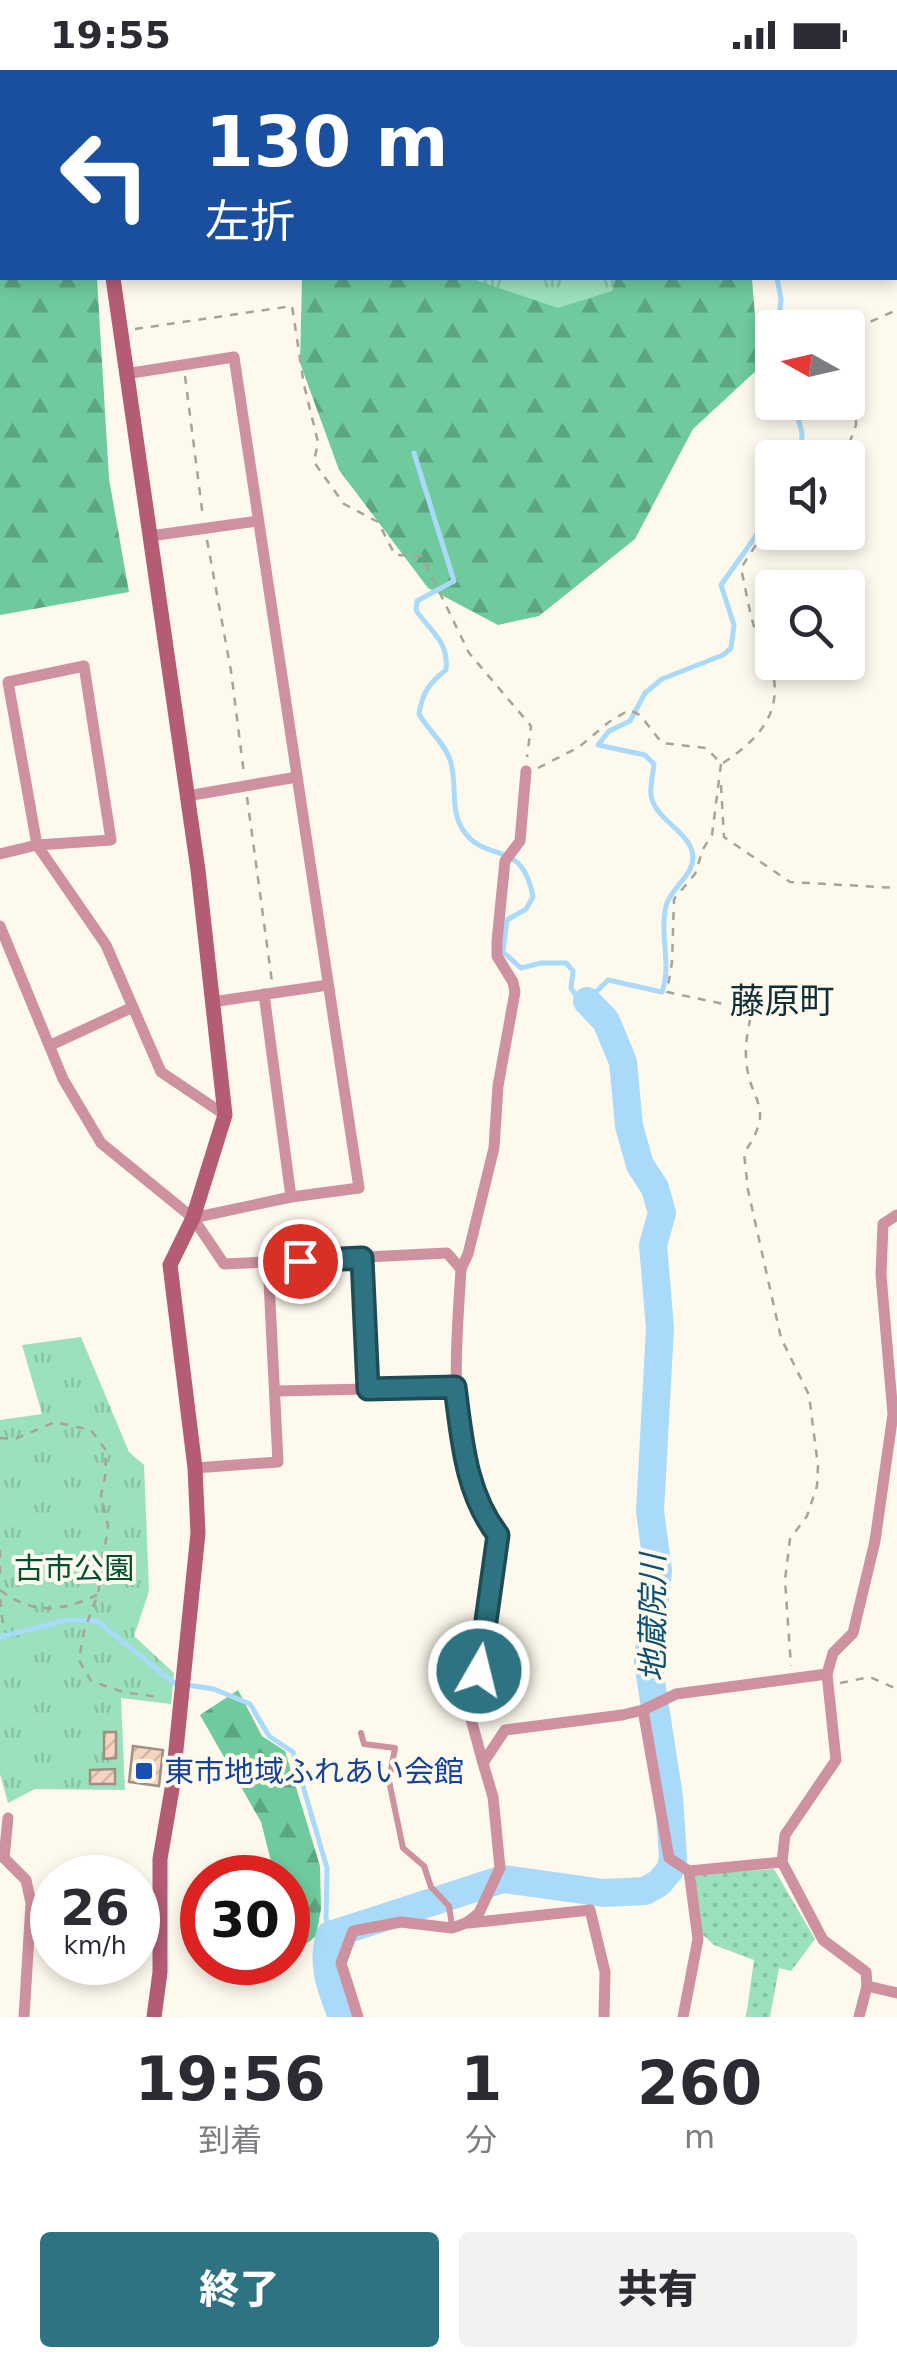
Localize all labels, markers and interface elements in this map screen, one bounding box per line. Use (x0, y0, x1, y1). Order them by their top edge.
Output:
text: 19:55 (50, 13, 171, 57)
text: 130 m (205, 101, 448, 183)
icon: left (40, 110, 170, 240)
text: 左折 (205, 195, 295, 248)
north arrow (755, 310, 865, 420)
map controls (755, 310, 865, 680)
button: sound (755, 440, 865, 550)
button: search (755, 570, 865, 680)
district label: 藤原町 (729, 981, 835, 1021)
pin (258, 1219, 343, 1304)
icon: arrive (273, 1234, 328, 1289)
park label: 古市公園 (14, 1551, 134, 1586)
water label: 地蔵院川 (634, 1551, 672, 1682)
position arrow (427, 1619, 531, 1723)
place label: 東市地域ふれあい会館 (164, 1754, 464, 1789)
marker: 東市地域ふれあい会館 (133, 1760, 155, 1782)
speed limit sign: 30 (180, 1855, 310, 1985)
text: 26 (60, 1879, 130, 1937)
text: km/h (63, 1931, 127, 1960)
text: 19:56 (135, 2044, 326, 2114)
text: 1 (461, 2044, 502, 2114)
text: 260 (637, 2048, 762, 2118)
text: m (684, 2118, 715, 2156)
text: 到着 (198, 2121, 262, 2159)
text: 分 (465, 2121, 497, 2159)
button: 終了 (40, 2232, 439, 2347)
button: 共有 (459, 2232, 857, 2347)

